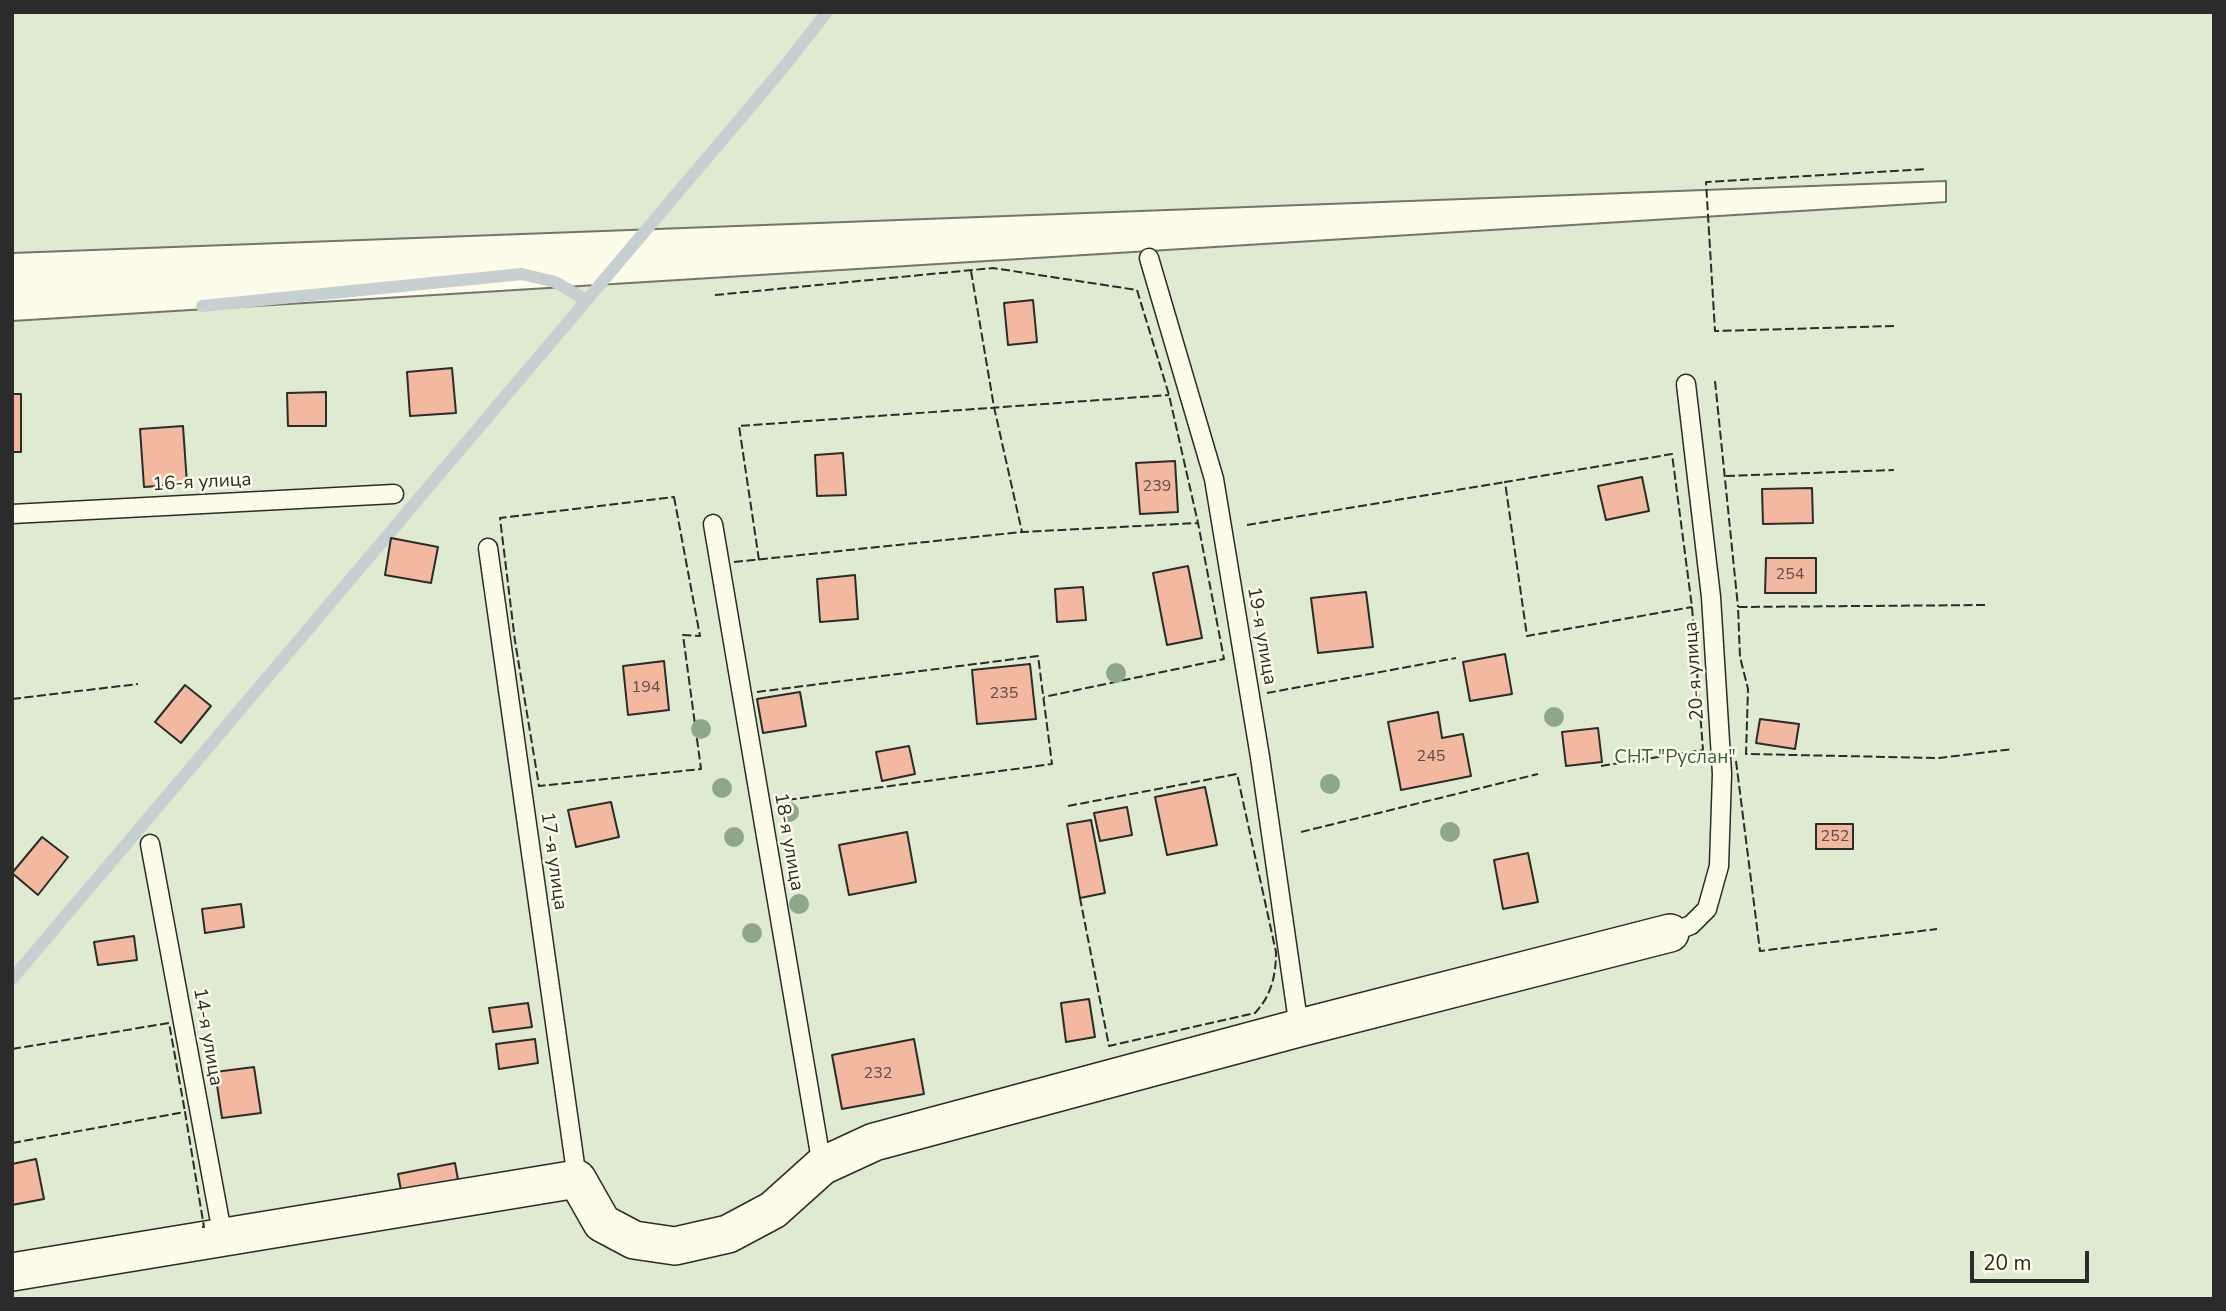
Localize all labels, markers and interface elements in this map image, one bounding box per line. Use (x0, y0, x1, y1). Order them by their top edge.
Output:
street label: 16-я улица (152, 469, 252, 497)
house number: 239 (1143, 477, 1171, 497)
house number: 254 (1776, 565, 1804, 585)
street label: 19-я улица (1241, 585, 1281, 687)
street label: 20-я улица (1680, 621, 1710, 721)
house number: 194 (632, 678, 660, 698)
house number: 235 (990, 684, 1018, 704)
house number: 245 (1417, 747, 1445, 767)
park label: СНТ "Руслан" (1614, 747, 1736, 769)
street label: 18-я улица (768, 791, 808, 893)
street label: 17-я улица (535, 810, 571, 912)
house number: 252 (1821, 827, 1849, 847)
street label: 14-я улица (187, 986, 227, 1088)
house number: 232 (864, 1064, 892, 1084)
scale bar (1974, 1238, 2093, 1282)
text: 20 m (1983, 1249, 2032, 1277)

